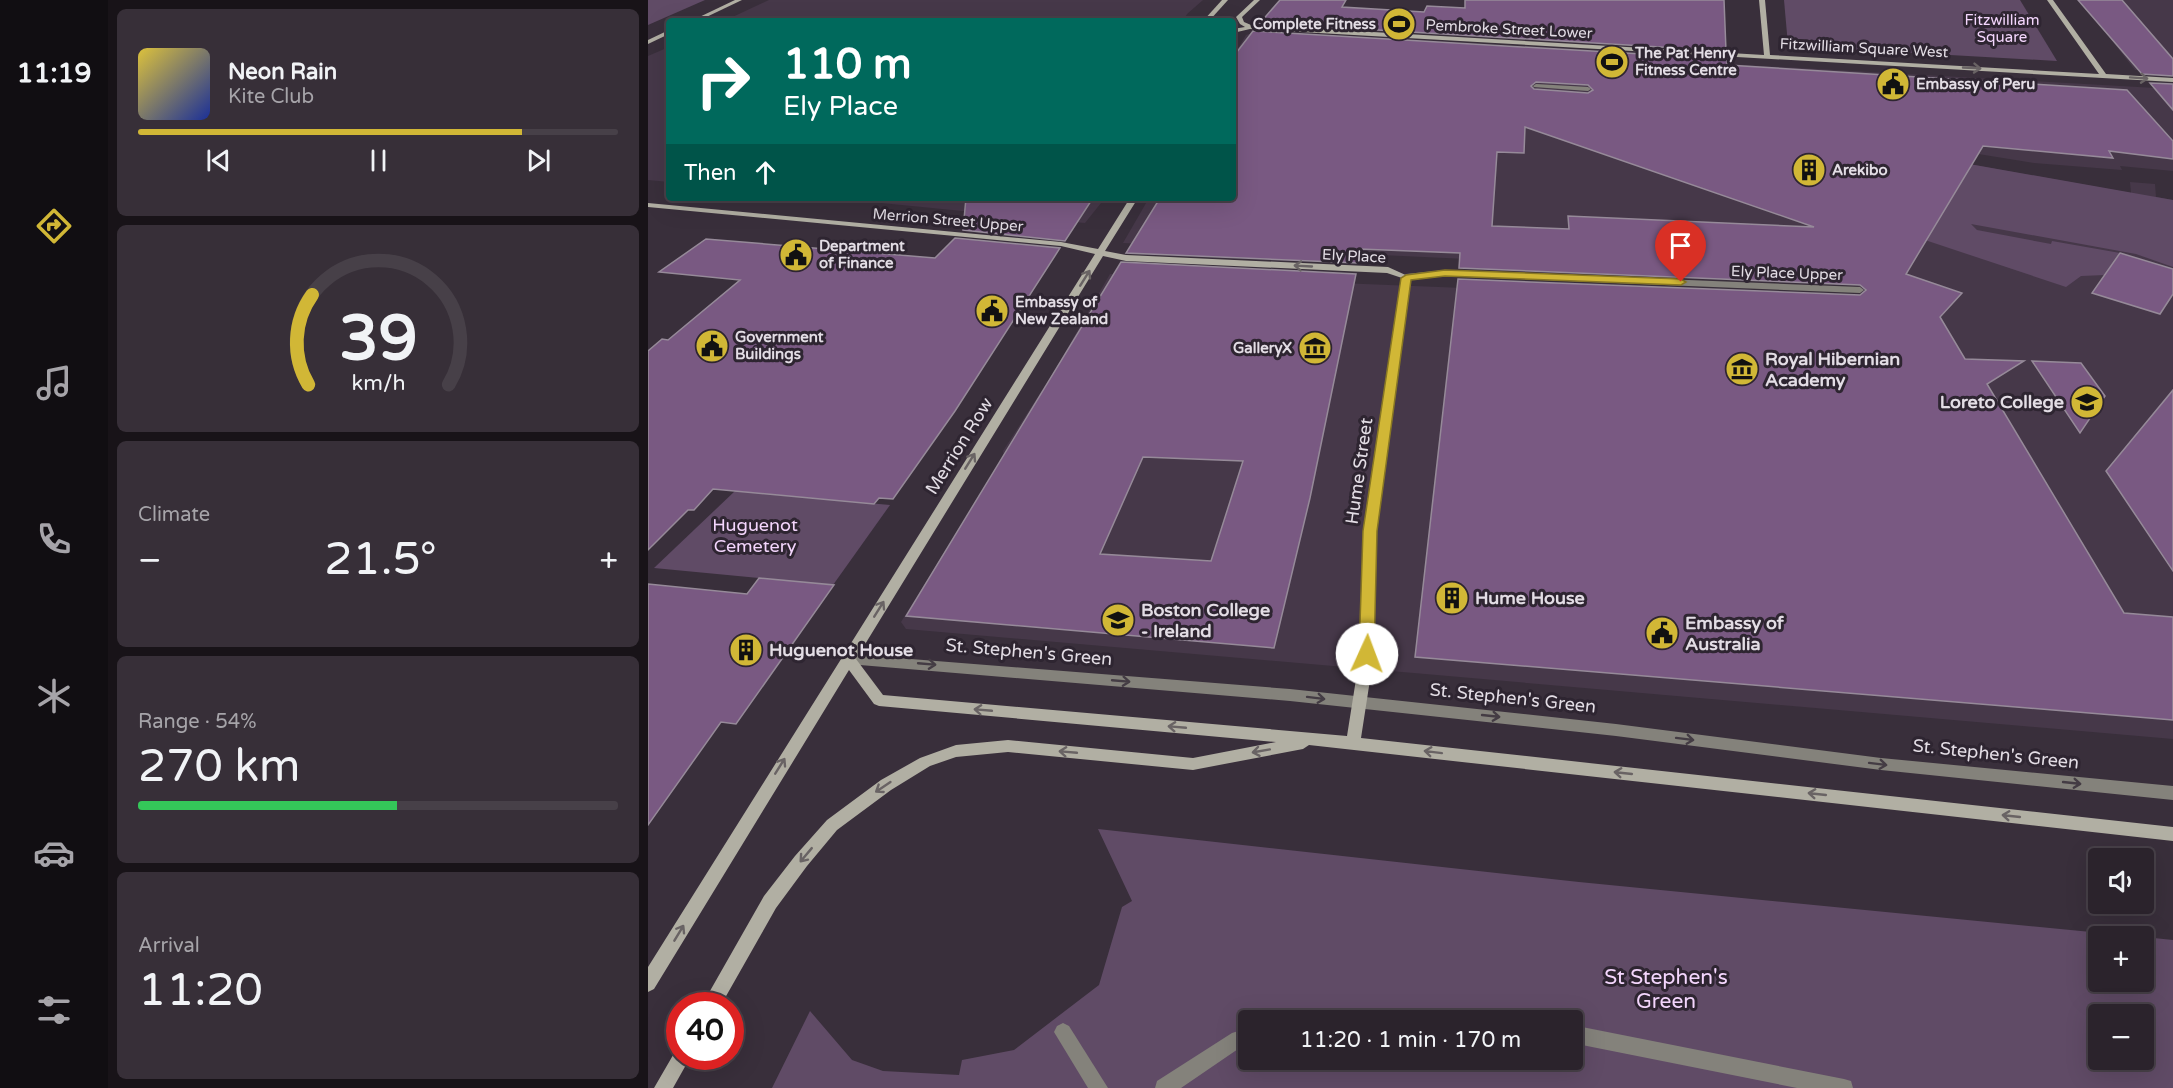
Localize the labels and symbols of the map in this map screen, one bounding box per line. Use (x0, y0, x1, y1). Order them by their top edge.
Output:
sports icon: Complete Fitness (1381, 6, 1417, 42)
park label: Fitzwilliam Square (1965, 11, 2039, 46)
place label: Complete Fitness (1253, 15, 1376, 34)
street label: Pembroke Street Lower (1425, 16, 1593, 42)
street label: Fitzwilliam Square West (1779, 35, 1949, 61)
sports icon: The Pat Henry Fitness Centre (1594, 44, 1630, 80)
place label: The Pat Henry Fitness Centre (1634, 44, 1737, 79)
one-way arrow (1962, 62, 1982, 73)
public building icon: Embassy of Peru (1875, 66, 1911, 102)
one-way arrow (2128, 73, 2148, 84)
place label: Embassy of Peru (1916, 75, 2035, 94)
building icon: Arekibo (1791, 152, 1827, 188)
place label: Arekibo (1832, 161, 1888, 179)
street label: Merrion Street Upper (872, 204, 1024, 236)
pin (1655, 220, 1706, 282)
public building icon: Department of Finance (778, 237, 814, 273)
place label: Department of Finance (819, 237, 905, 272)
street label: Ely Place (1322, 245, 1386, 267)
one-way arrow (1293, 261, 1313, 272)
street label: Ely Place Upper (1731, 262, 1844, 284)
one-way arrow (1079, 270, 1091, 287)
public building icon: Embassy of New Zealand (974, 293, 1010, 329)
place label: Embassy of New Zealand (1015, 293, 1108, 328)
public building icon: Government Buildings (694, 328, 730, 364)
place label: Government Buildings (735, 328, 824, 364)
museum icon: GalleryX (1297, 330, 1333, 366)
place label: GalleryX (1233, 339, 1292, 358)
place label: Royal Hibernian Academy (1765, 348, 1900, 391)
museum icon: Royal Hibernian Academy (1724, 351, 1760, 387)
school or university icon: Loreto College (2069, 384, 2105, 420)
place label: Loreto College (1940, 391, 2064, 413)
street label: Merrion Row (921, 393, 997, 499)
street label: Hume Street (1341, 416, 1377, 526)
one-way arrow (964, 453, 976, 470)
park label: Huguenot Cemetery (712, 514, 798, 557)
building icon: Hume House (1434, 580, 1470, 616)
place label: Hume House (1475, 587, 1585, 609)
place label: Boston College - Ireland (1141, 599, 1270, 642)
one-way arrow (873, 601, 885, 618)
school or university icon: Boston College - Ireland (1100, 602, 1136, 638)
place label: Embassy of Australia (1685, 612, 1785, 655)
public building icon: Embassy of Australia (1644, 615, 1680, 651)
position arrow (1335, 622, 1399, 686)
building icon: Huguenot House (728, 632, 764, 668)
street label: St. Stephen's Green (945, 634, 1113, 670)
place label: Huguenot House (769, 639, 913, 661)
one-way arrow (917, 659, 937, 670)
one-way arrow (1111, 676, 1131, 687)
street label: St. Stephen's Green (1429, 678, 1597, 718)
one-way arrow (1305, 693, 1325, 704)
one-way arrow (973, 704, 993, 715)
one-way arrow (1480, 711, 1500, 722)
one-way arrow (1167, 722, 1187, 733)
one-way arrow (1674, 733, 1694, 744)
street label: St. Stephen's Green (1912, 734, 2080, 774)
one-way arrow (1058, 746, 1078, 757)
one-way arrow (1252, 746, 1271, 757)
one-way arrow (1424, 746, 1444, 757)
one-way arrow (774, 758, 787, 775)
one-way arrow (1868, 759, 1887, 770)
one-way arrow (1613, 767, 1633, 778)
one-way arrow (2062, 778, 2081, 789)
one-way arrow (874, 781, 891, 794)
one-way arrow (1807, 788, 1827, 799)
one-way arrow (2001, 810, 2021, 821)
one-way arrow (799, 847, 813, 862)
one-way arrow (673, 925, 685, 942)
park label: St Stephen's Green (1604, 965, 1728, 1014)
speed limit sign: 40 (666, 992, 744, 1070)

